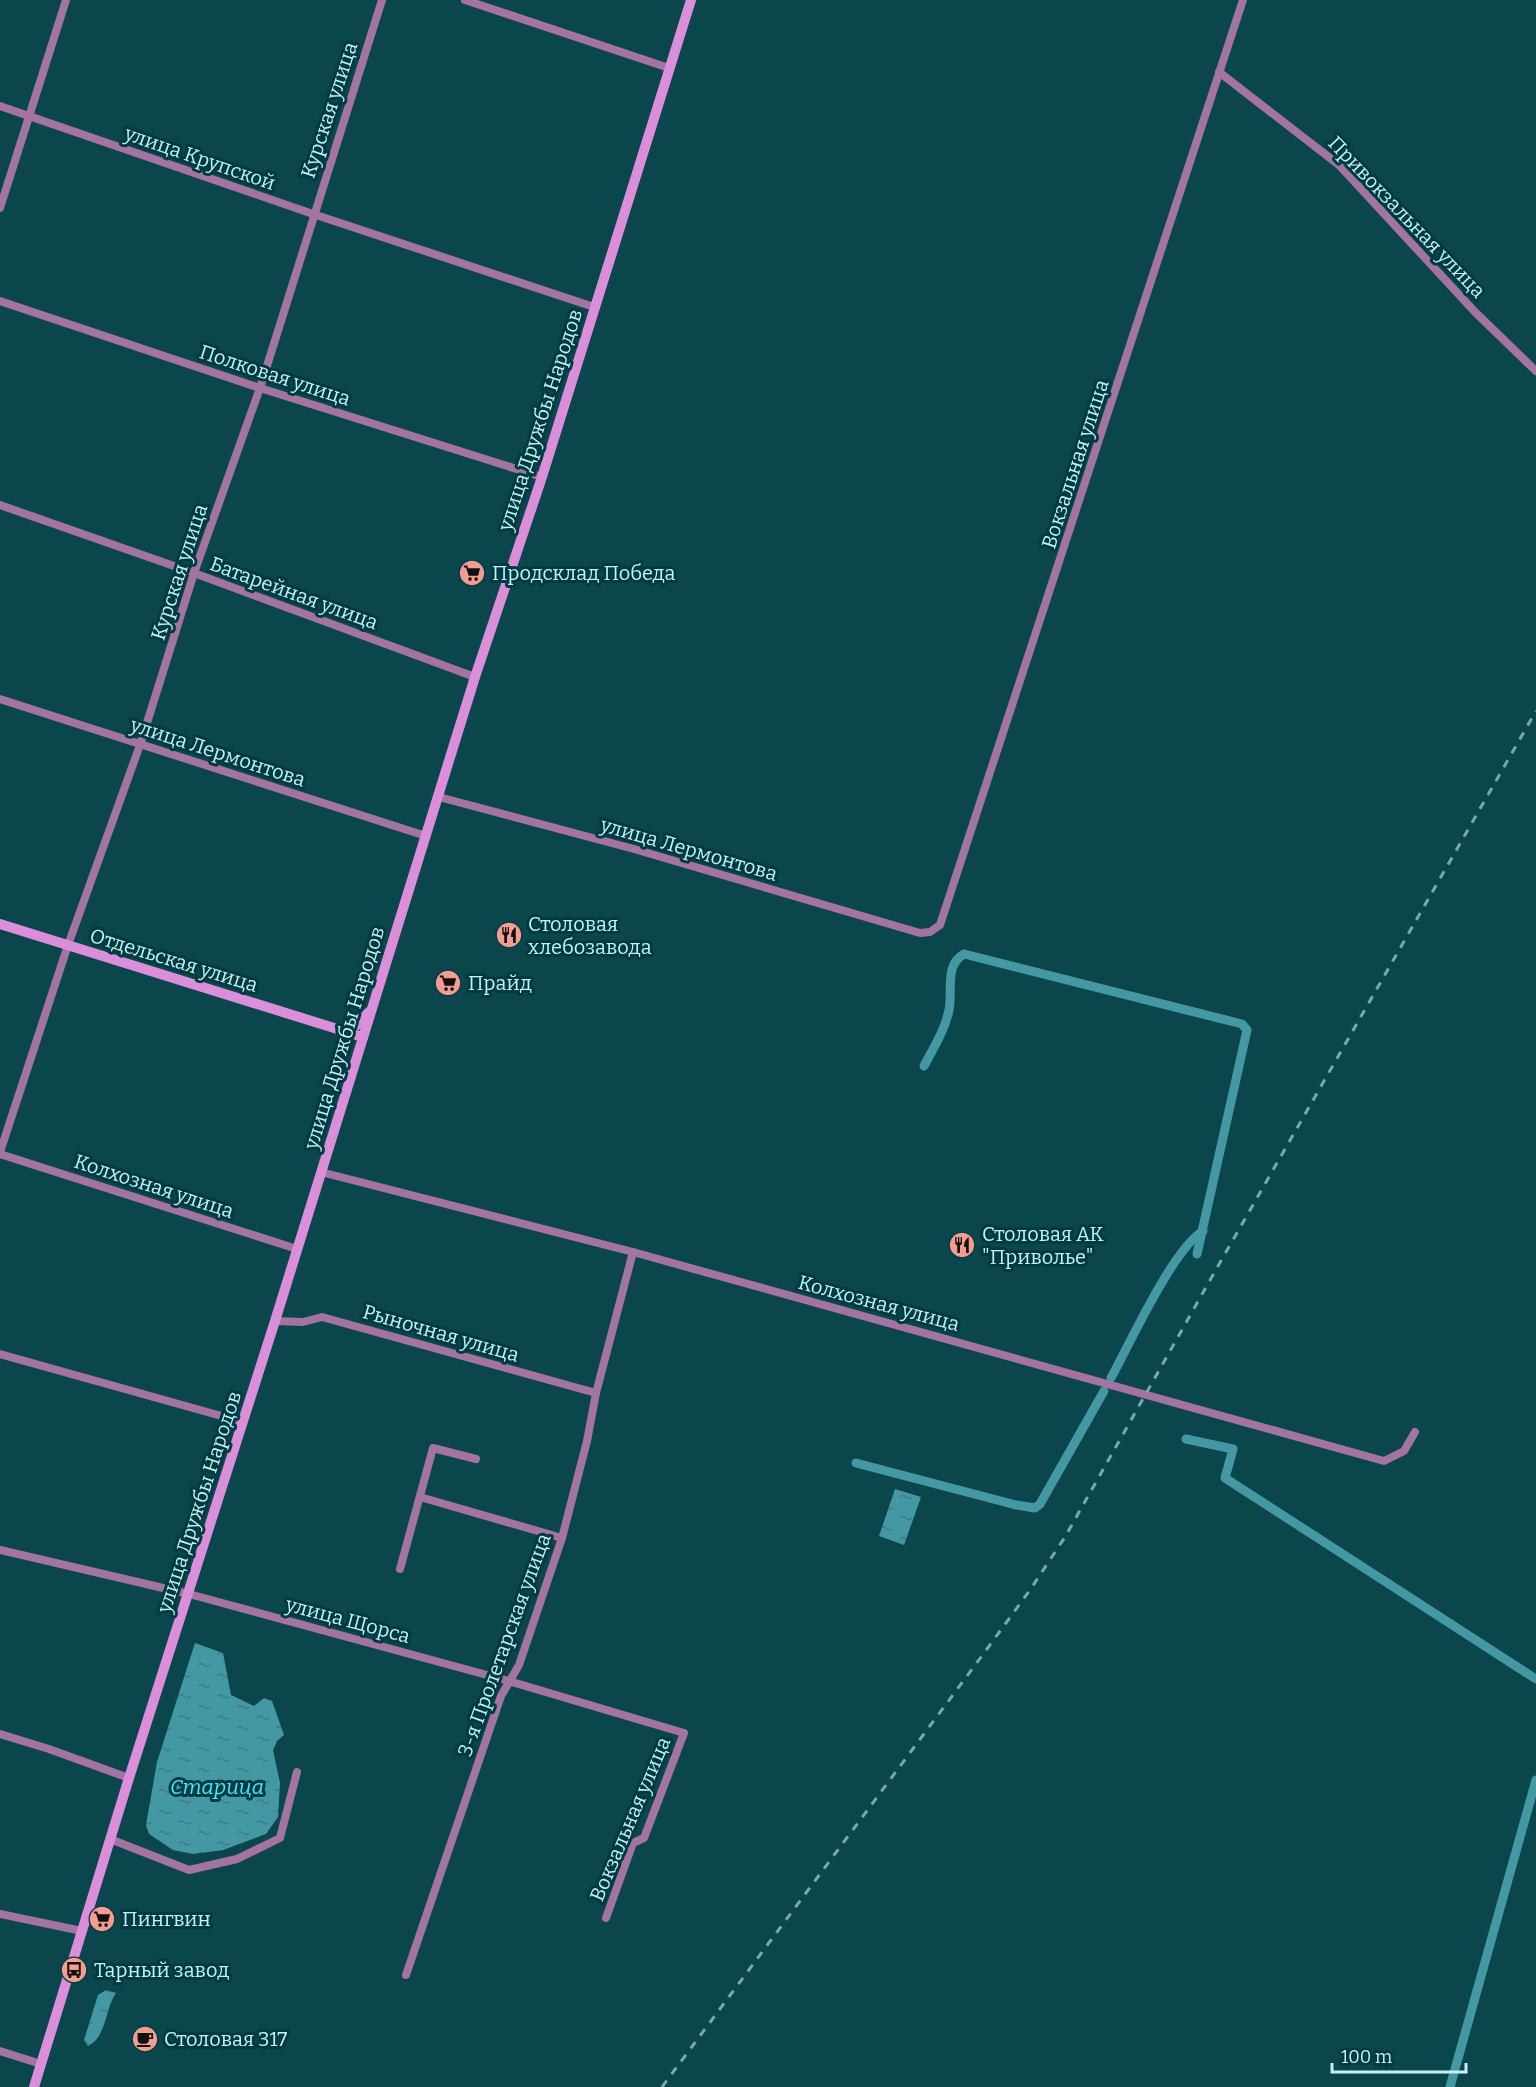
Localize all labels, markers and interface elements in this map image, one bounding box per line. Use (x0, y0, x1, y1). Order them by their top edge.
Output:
street label: Курская улица (296, 39, 362, 181)
street label: улица Крупской (121, 121, 278, 195)
street label: Привокзальная улица (1323, 131, 1491, 303)
street label: улица Дружбы Народов (492, 306, 587, 535)
street label: Полковая улица (197, 339, 353, 411)
street label: Вокзальная улица (1036, 376, 1114, 552)
street label: Курская улица (146, 501, 212, 643)
street label: Батарейная улица (207, 551, 381, 635)
supermarket icon: Продсклад Победа (457, 558, 487, 588)
place label: Продсклад Победа (492, 561, 676, 585)
street label: улица Лермонтова (126, 712, 309, 792)
street label: улица Лермонтова (597, 812, 780, 886)
place label: Столовая хлебозавода (528, 912, 652, 959)
restaurant icon: Столовая хлебозавода (494, 920, 524, 950)
street label: Отдельская улица (87, 923, 261, 997)
street label: улица Дружбы Народов (298, 924, 389, 1153)
supermarket icon: Прайд (433, 968, 463, 998)
place label: Прайд (468, 971, 532, 995)
street label: Колхозная улица (71, 1149, 237, 1223)
place label: Столовая АК "Приволье" (982, 1222, 1104, 1269)
restaurant icon: Столовая АК "Приволье" (947, 1230, 977, 1260)
street label: Колхозная улица (796, 1270, 962, 1336)
street label: Рыночная улица (360, 1299, 522, 1367)
street label: улица Дружбы Народов (151, 1388, 246, 1617)
street label: 3-я Пролетарская улица (452, 1530, 556, 1760)
street label: улица Щорса (282, 1592, 413, 1648)
street label: Вокзальная улица (585, 1733, 675, 1905)
water label: Старица (170, 1774, 264, 1800)
supermarket icon: Пингвин (87, 1904, 117, 1934)
place label: Пингвин (122, 1907, 211, 1931)
bus stop icon: Тарный завод (59, 1955, 89, 1985)
place label: Тарный завод (94, 1958, 229, 1982)
cafe icon: Столовая 317 (130, 2024, 160, 2054)
place label: Столовая 317 (164, 2027, 287, 2051)
scale bar (1332, 2036, 1466, 2074)
text: 100 m (1341, 2046, 1392, 2068)

